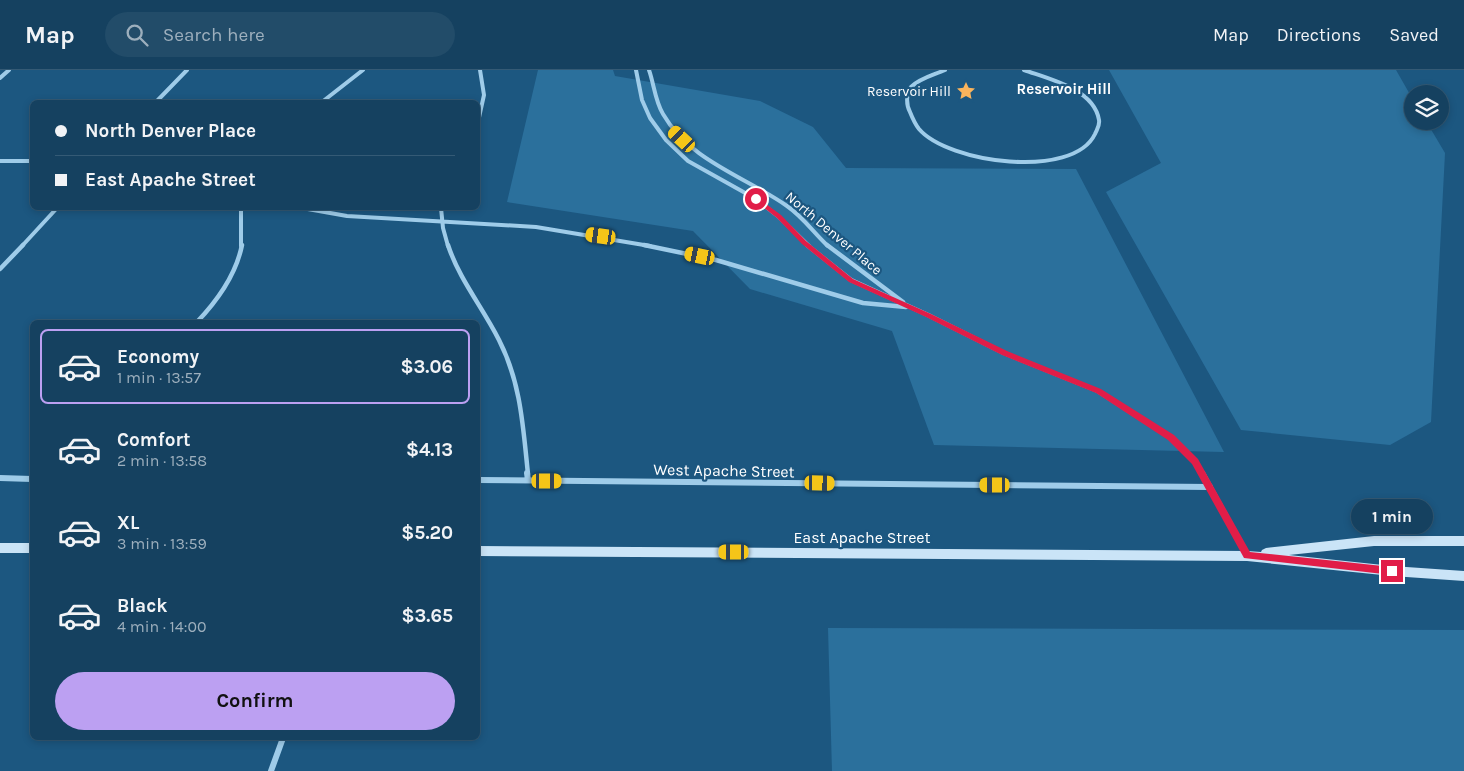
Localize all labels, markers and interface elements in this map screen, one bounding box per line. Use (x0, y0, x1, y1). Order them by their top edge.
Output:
search box (105, 12, 455, 57)
text: Map (25, 21, 75, 49)
icon: search (123, 21, 151, 49)
text: Search here (163, 24, 265, 46)
text: Map (1213, 24, 1249, 46)
text: Directions (1277, 24, 1361, 46)
text: Saved (1389, 24, 1439, 46)
place icon: Reservoir Hill (955, 80, 977, 102)
district label: Reservoir Hill (1017, 80, 1111, 98)
place label: Reservoir Hill (867, 83, 951, 100)
map controls (1404, 85, 1449, 130)
button: layers (1404, 85, 1449, 130)
text: North Denver Place (85, 120, 256, 142)
car (665, 123, 698, 155)
text: East Apache Street (85, 169, 256, 191)
route start (745, 188, 767, 210)
street label: North Denver Place (782, 188, 885, 279)
car (585, 226, 616, 246)
car (683, 246, 716, 266)
icon: car (57, 344, 102, 389)
text: Economy (117, 346, 199, 368)
text: $3.06 (400, 356, 453, 378)
text: 1 min · 13:57 (117, 368, 201, 387)
icon: car (57, 427, 102, 472)
text: Comfort (117, 429, 191, 451)
text: $4.13 (406, 439, 453, 461)
text: 2 min · 13:58 (117, 451, 207, 470)
street label: West Apache Street (653, 460, 795, 481)
car (532, 474, 562, 489)
car (804, 475, 835, 491)
car (980, 478, 1010, 493)
callout: 1 min (1351, 498, 1433, 534)
text: 1 min (1372, 507, 1412, 526)
icon: car (57, 510, 102, 555)
text: XL (117, 512, 139, 534)
text: $5.20 (401, 522, 453, 544)
street label: East Apache Street (793, 528, 931, 547)
text: 3 min · 13:59 (117, 534, 207, 553)
car (719, 545, 749, 560)
route end (1381, 560, 1403, 582)
icon: car (57, 593, 102, 638)
text: Black (117, 595, 168, 617)
text: $3.65 (401, 605, 453, 627)
text: 4 min · 14:00 (117, 617, 207, 636)
button: Confirm (55, 672, 455, 730)

